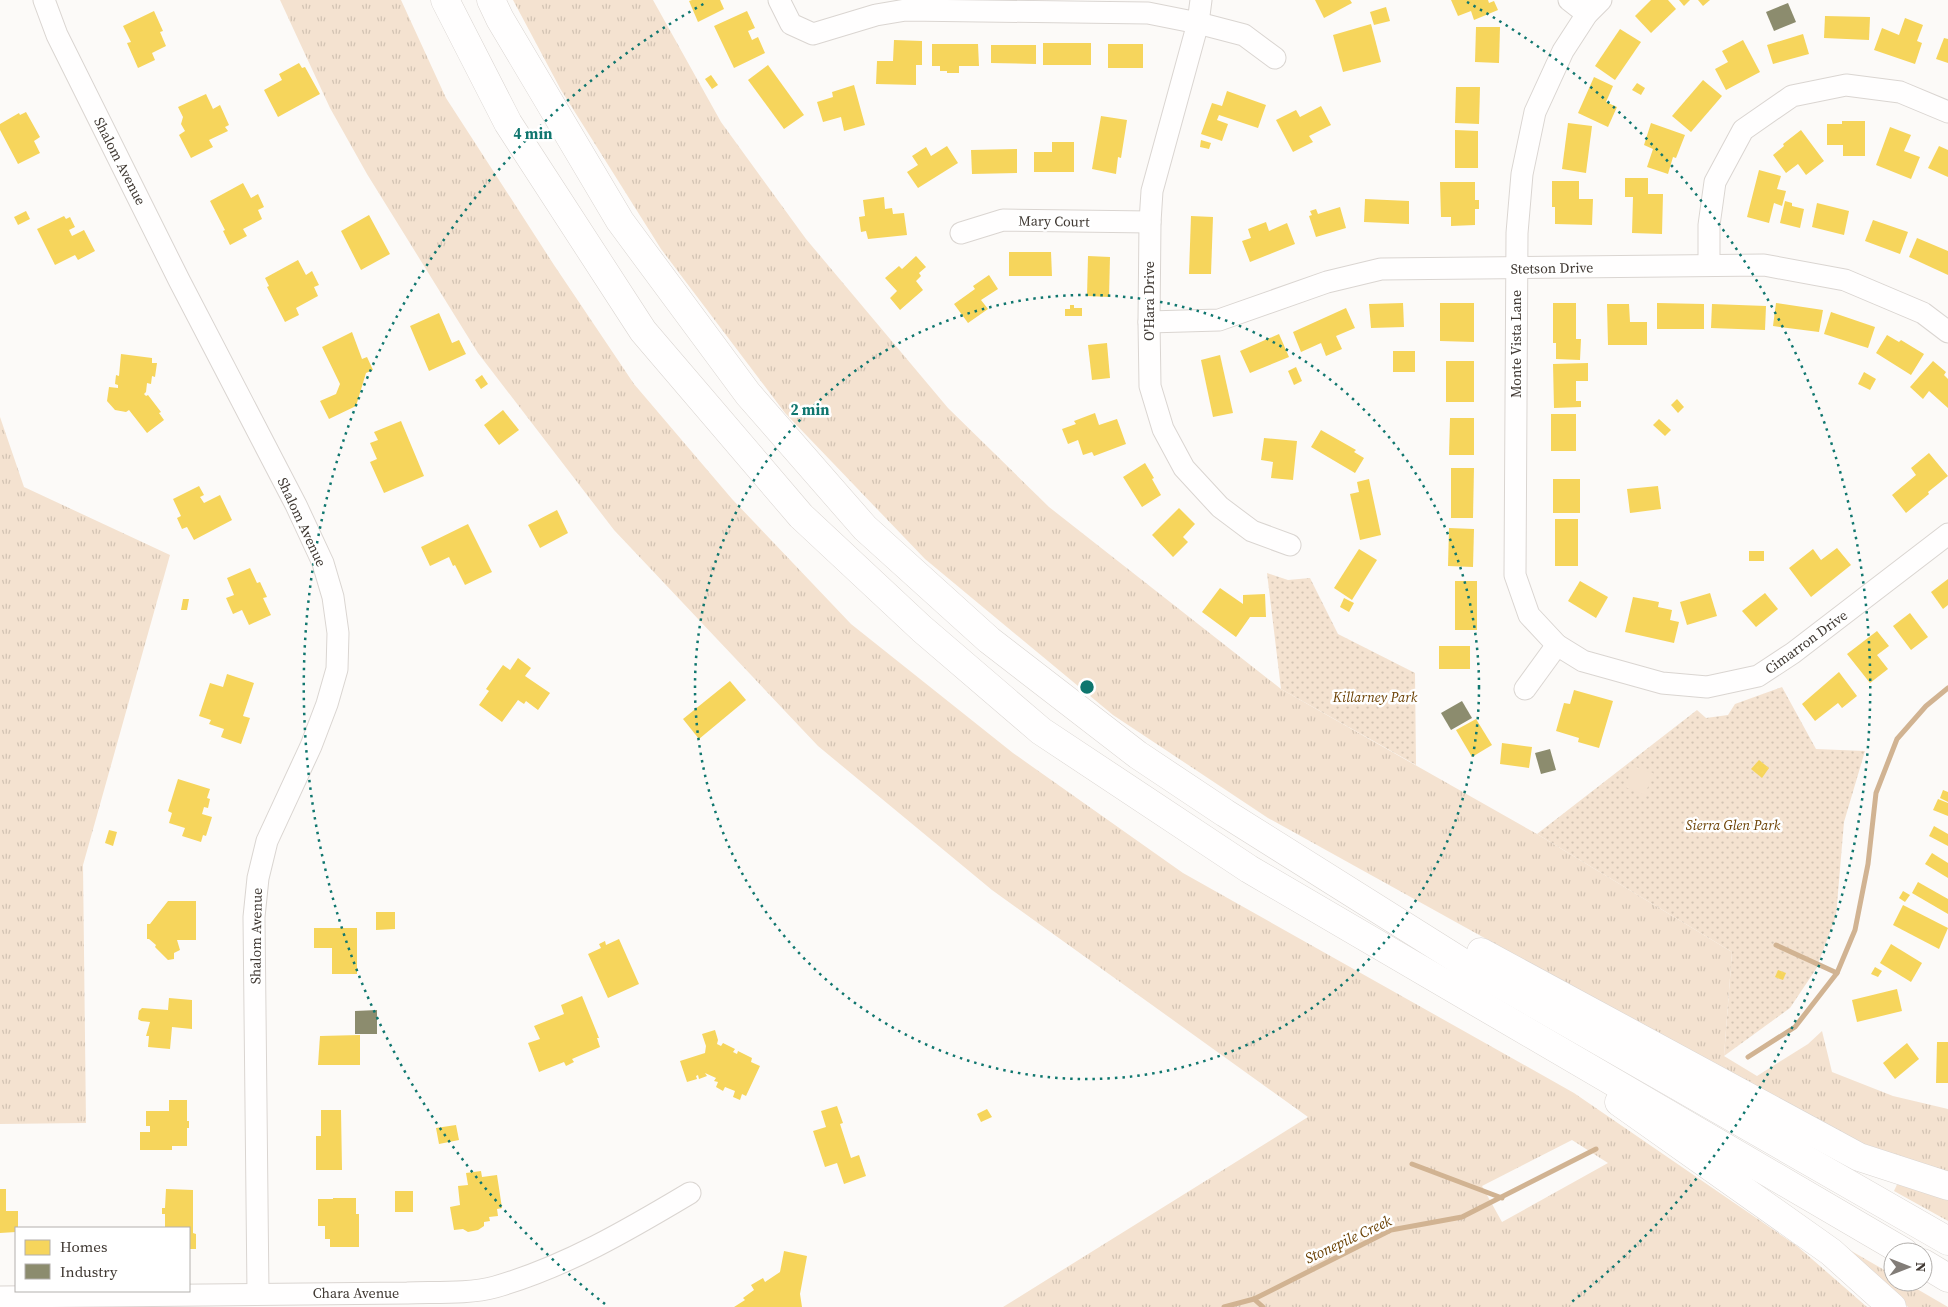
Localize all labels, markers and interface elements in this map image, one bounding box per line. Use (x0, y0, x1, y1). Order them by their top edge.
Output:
street label: Shalom Avenue (89, 114, 151, 208)
text: 4 min (514, 123, 552, 144)
street label: Mary Court (1018, 210, 1090, 232)
street label: Stetson Drive (1511, 257, 1593, 279)
street label: O'Hara Drive (1139, 261, 1159, 341)
street label: Monte Vista Lane (1506, 290, 1526, 398)
text: 2 min (791, 399, 829, 420)
street label: Shalom Avenue (273, 474, 331, 570)
street label: Cimarron Drive (1761, 605, 1851, 679)
centre of rings (1078, 678, 1096, 696)
park label: Killarney Park (1332, 687, 1418, 707)
park label: Sierra Glen Park (1686, 815, 1781, 835)
street label: Shalom Avenue (245, 888, 267, 984)
water label: Stonepile Creek (1301, 1209, 1396, 1268)
legend (15, 1227, 190, 1292)
text: Homes (60, 1236, 107, 1257)
north arrow (1883, 1242, 1933, 1292)
text: Industry (60, 1261, 118, 1282)
text: N (1911, 1262, 1931, 1272)
street label: Chara Avenue (313, 1283, 399, 1303)

